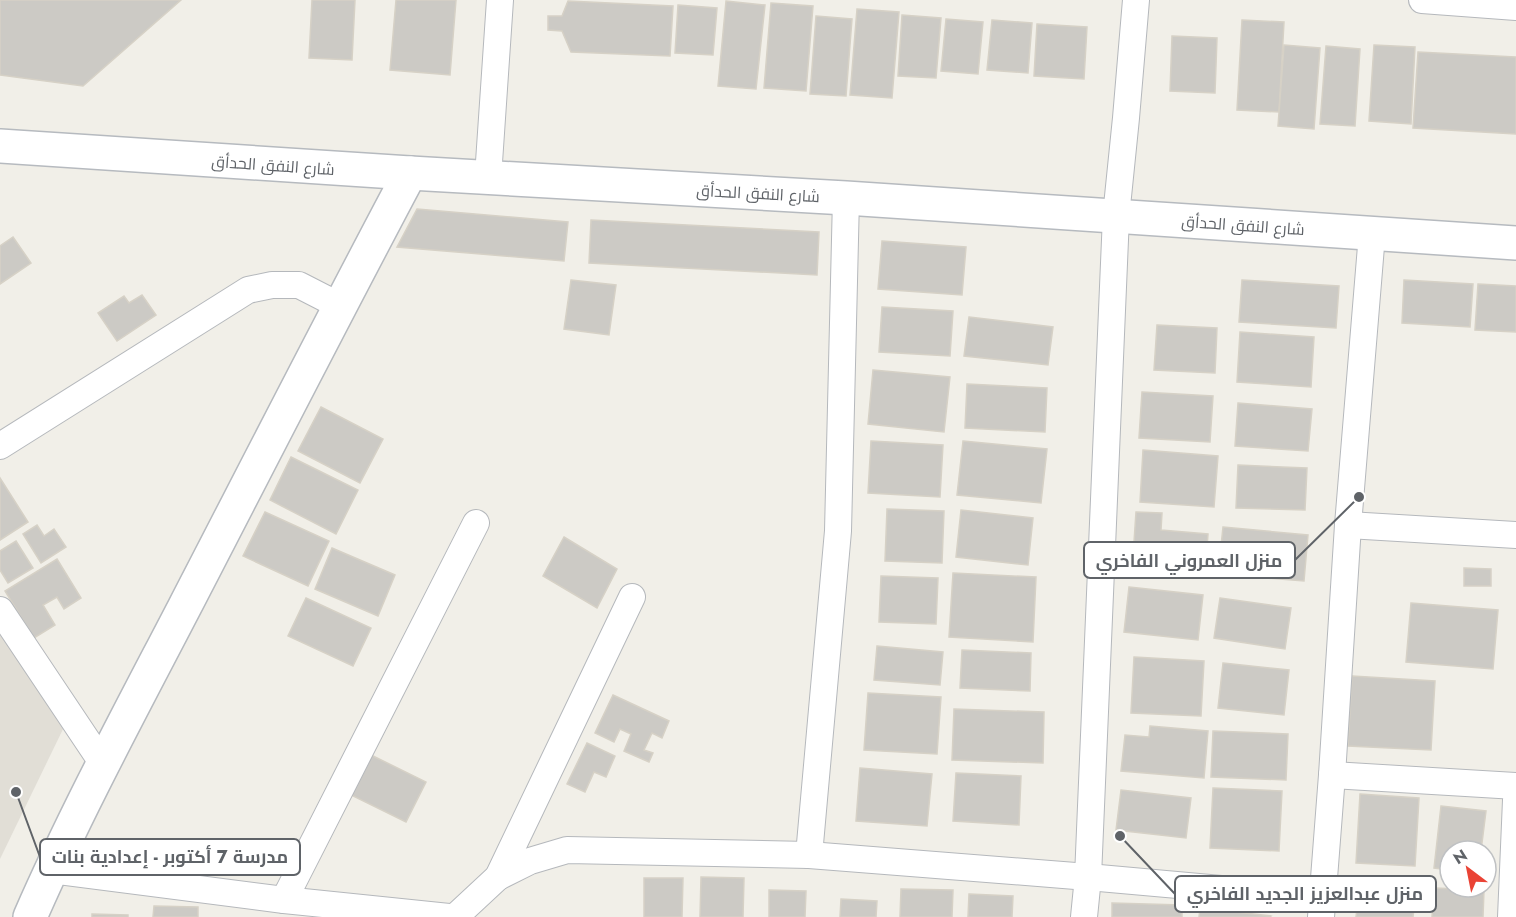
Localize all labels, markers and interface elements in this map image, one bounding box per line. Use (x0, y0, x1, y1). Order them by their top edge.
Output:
street label: شارع النفق الحدأق (211, 150, 335, 181)
street label: شارع النفق الحدأق (696, 179, 820, 208)
street label: شارع النفق الحدأق (1181, 210, 1305, 241)
callout: منزل العمروني الفاخري (1084, 542, 1295, 578)
text: منزل العمروني الفاخري (1096, 548, 1282, 576)
callout: مدرسة 7 أكتوبر - إعدادية بنات (40, 839, 300, 875)
north arrow (1438, 839, 1498, 899)
text: مدرسة 7 أكتوبر - إعدادية بنات (52, 844, 288, 870)
text: N (1449, 844, 1472, 870)
callout: منزل عبدالعزيز الجديد الفاخري (1175, 876, 1436, 912)
text: منزل عبدالعزيز الجديد الفاخري (1187, 881, 1423, 908)

